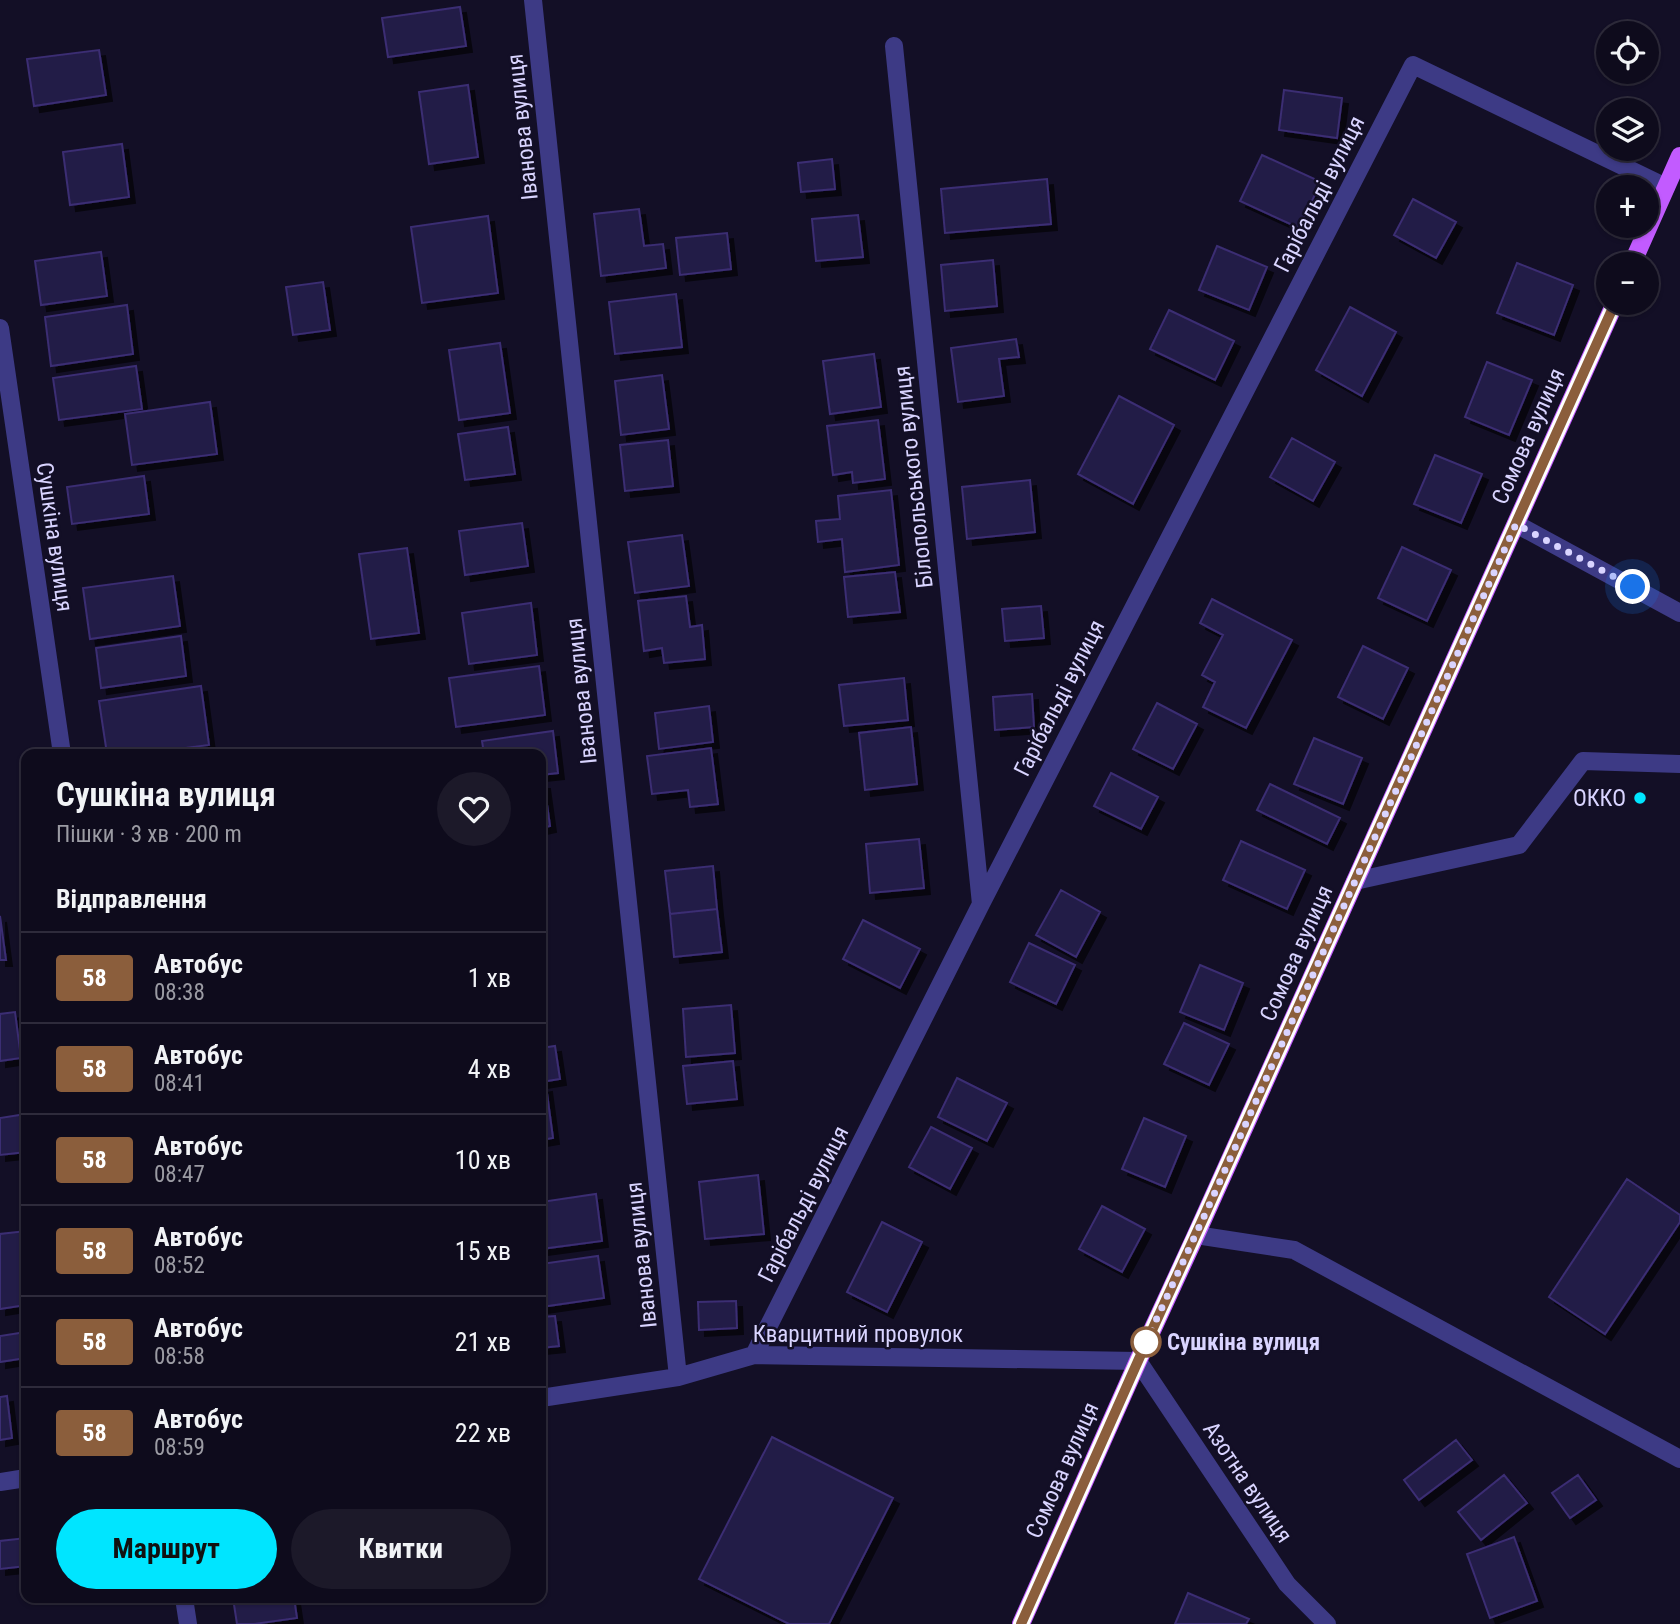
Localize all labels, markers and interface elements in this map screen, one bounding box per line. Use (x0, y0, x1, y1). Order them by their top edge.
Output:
map controls (1596, 21, 1659, 315)
button: locate (1596, 21, 1659, 84)
street label: Іванова вулиця (501, 53, 544, 201)
button: layers (1596, 98, 1659, 161)
street label: Гарібальді вулиця (1268, 112, 1370, 277)
button: + (1596, 175, 1659, 238)
button: − (1596, 252, 1659, 315)
street label: Білопольського вулиця (888, 364, 939, 589)
street label: Сомова вулиця (1486, 364, 1571, 508)
street label: Сушкіна вулиця (31, 461, 78, 613)
your location (1615, 569, 1650, 604)
street label: Гарібальді вулиця (1008, 616, 1110, 781)
street label: Іванова вулиця (560, 617, 603, 765)
button: heart (437, 772, 511, 846)
text: Сушкіна вулиця (56, 775, 276, 814)
place label: ОККО (1573, 785, 1626, 812)
marker: ОККО (1632, 790, 1648, 806)
text: Пішки · 3 хв · 200 m (56, 821, 242, 848)
street label: Сомова вулиця (1254, 881, 1339, 1025)
text: Відправлення (56, 884, 207, 914)
text: Автобус (154, 949, 243, 979)
text: 1 хв (468, 963, 511, 993)
text: 58 (82, 964, 107, 992)
text: 08:38 (154, 979, 205, 1006)
text: Автобус (154, 1040, 243, 1070)
text: 4 хв (468, 1054, 511, 1084)
text: 58 (82, 1055, 107, 1083)
text: 08:41 (154, 1070, 205, 1097)
street label: Гарібальді вулиця (752, 1122, 854, 1287)
text: Автобус (154, 1131, 243, 1161)
text: 10 хв (455, 1145, 511, 1175)
text: 58 (82, 1146, 107, 1174)
text: 08:47 (154, 1161, 205, 1188)
street label: Іванова вулиця (620, 1181, 663, 1329)
text: Автобус (154, 1222, 243, 1252)
text: 15 хв (455, 1236, 511, 1266)
text: 58 (82, 1237, 107, 1265)
text: 08:52 (154, 1252, 205, 1279)
text: Автобус (154, 1313, 243, 1343)
street label: Кварцитний провулок (753, 1321, 963, 1348)
text: 21 хв (455, 1327, 511, 1357)
marker: Сушкіна вулиця (1131, 1327, 1161, 1357)
text: 58 (82, 1328, 107, 1356)
place label: Сушкіна вулиця (1167, 1329, 1320, 1356)
text: 08:58 (154, 1343, 205, 1370)
street label: Сомова вулиця (1020, 1398, 1105, 1542)
text: Автобус (154, 1404, 243, 1434)
street label: Азотна вулиця (1197, 1417, 1298, 1548)
text: 22 хв (455, 1418, 511, 1448)
text: 58 (82, 1419, 107, 1447)
text: 08:59 (154, 1434, 205, 1461)
button: Маршрут (56, 1509, 277, 1589)
button: Квитки (291, 1509, 511, 1589)

